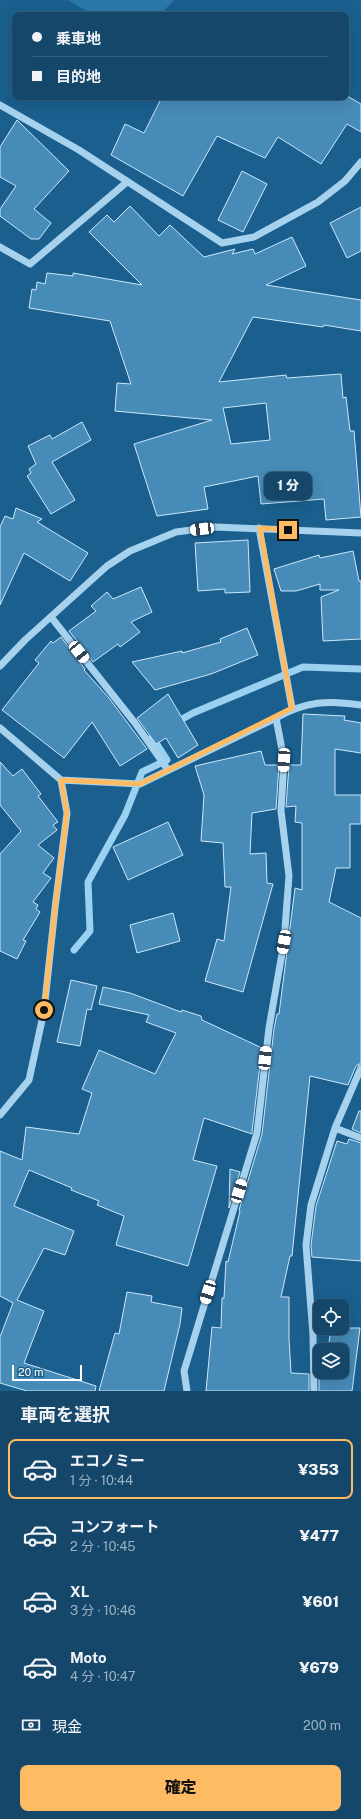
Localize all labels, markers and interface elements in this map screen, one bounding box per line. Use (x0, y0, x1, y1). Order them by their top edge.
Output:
text: 乗車地 (56, 30, 101, 47)
text: 目的地 (56, 68, 101, 85)
callout: 1 分 (264, 472, 312, 500)
text: 1 分 (277, 478, 299, 493)
route end (279, 521, 297, 539)
car (189, 522, 215, 536)
car (67, 639, 91, 665)
car (277, 748, 291, 772)
car (276, 929, 292, 955)
route start (35, 1001, 53, 1019)
car (258, 1045, 272, 1071)
car (230, 1178, 248, 1204)
car (199, 1279, 217, 1305)
map controls (313, 1299, 349, 1379)
button: locate (313, 1299, 349, 1335)
button: layers (313, 1343, 349, 1379)
scale bar (12, 1363, 82, 1382)
text: 20 m (18, 1366, 43, 1378)
text: 車両を選択 (20, 1404, 110, 1425)
icon: car (22, 1451, 58, 1487)
text: エコノミー (70, 1452, 145, 1469)
text: ¥353 (298, 1461, 339, 1478)
text: 1 分 · 10:44 (70, 1473, 133, 1488)
icon: car (22, 1517, 58, 1553)
text: コンフォート (70, 1518, 160, 1535)
text: ¥477 (300, 1527, 339, 1544)
text: 2 分 · 10:45 (70, 1539, 136, 1554)
icon: car (22, 1583, 58, 1619)
text: XL (70, 1583, 89, 1600)
text: ¥601 (302, 1593, 339, 1610)
text: 3 分 · 10:46 (70, 1603, 136, 1618)
icon: car (22, 1649, 58, 1685)
text: Moto (70, 1649, 107, 1666)
text: ¥679 (299, 1659, 339, 1676)
text: 4 分 · 10:47 (70, 1669, 136, 1684)
icon: cash (20, 1714, 42, 1736)
text: 現金 (52, 1718, 82, 1735)
text: 200 m (303, 1718, 341, 1733)
button: 確定 (20, 1765, 341, 1811)

